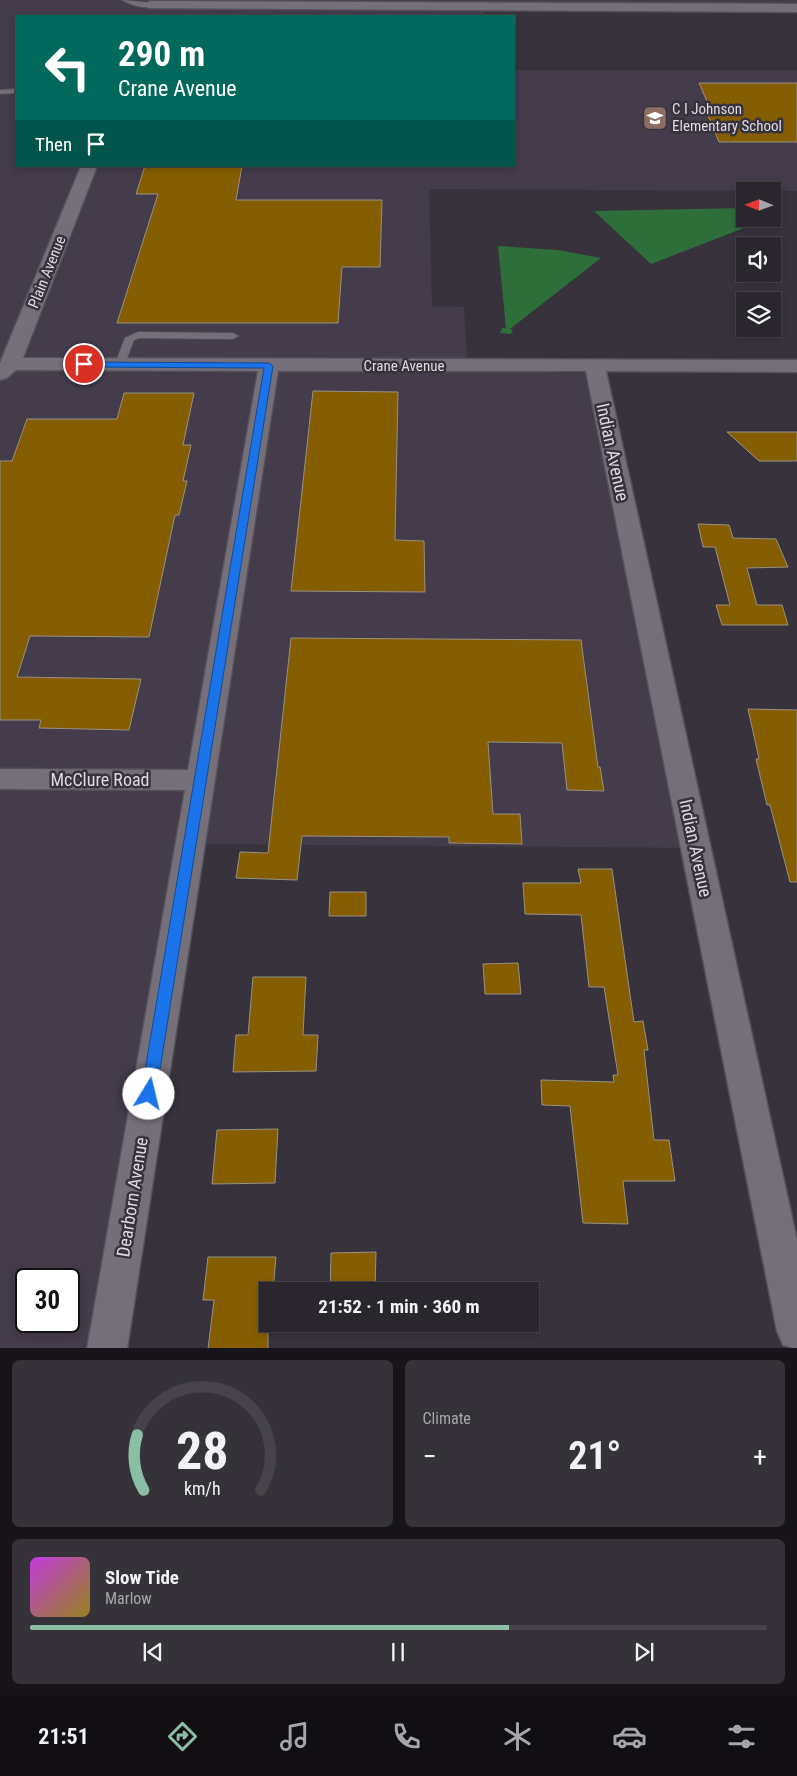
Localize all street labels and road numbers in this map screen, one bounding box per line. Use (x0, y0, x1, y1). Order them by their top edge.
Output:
street label: Plain Avenue (24, 233, 70, 311)
street label: Crane Avenue (364, 357, 444, 375)
street label: Indian Avenue (592, 401, 634, 503)
street label: McClure Road (51, 769, 149, 790)
street label: Indian Avenue (675, 797, 717, 899)
street label: Dearborn Avenue (112, 1136, 152, 1258)

